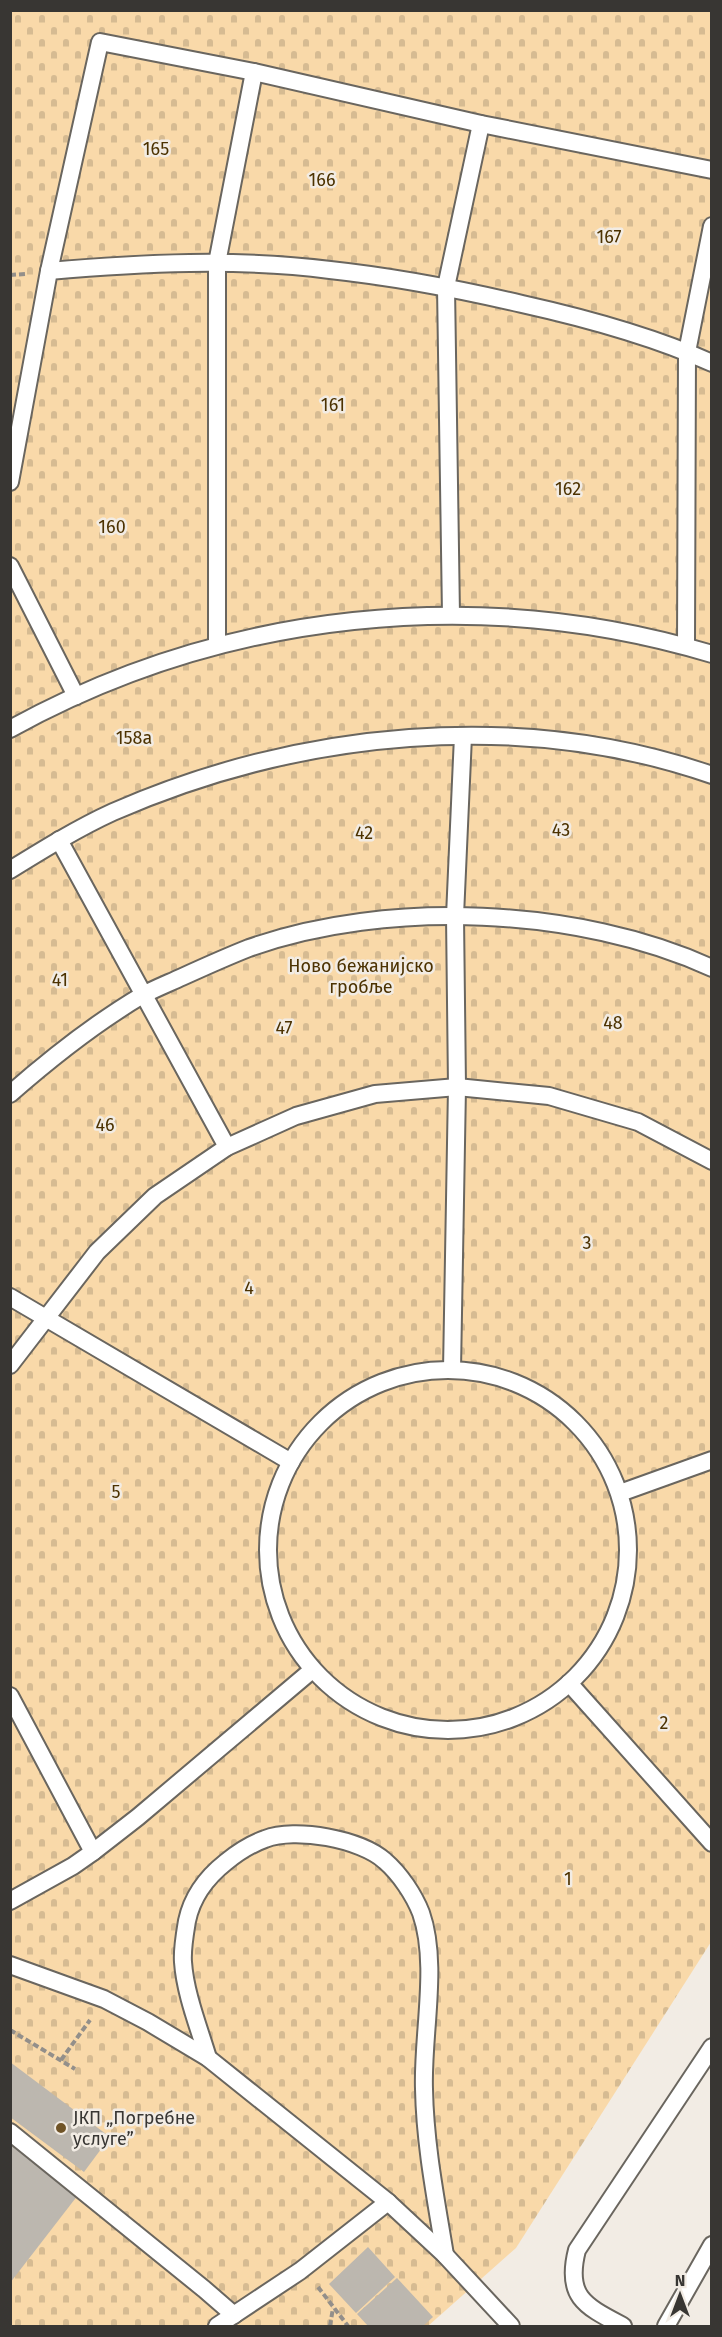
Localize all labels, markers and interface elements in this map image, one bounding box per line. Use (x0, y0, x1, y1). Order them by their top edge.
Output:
park label: 165 (143, 138, 169, 160)
park label: 166 (309, 169, 335, 191)
park label: 167 (597, 226, 621, 248)
park label: 161 (321, 394, 345, 416)
park label: 162 (555, 478, 581, 500)
park label: 160 (98, 516, 126, 538)
park label: 158a (116, 727, 152, 749)
park label: 43 (552, 819, 570, 841)
park label: 42 (355, 822, 373, 844)
park label: Ново бежанијско гробље (288, 955, 434, 998)
park label: 41 (52, 969, 68, 991)
park label: 48 (603, 1012, 623, 1034)
park label: 47 (275, 1017, 293, 1039)
park label: 46 (95, 1114, 115, 1136)
park label: 3 (583, 1232, 591, 1254)
park label: 4 (244, 1277, 254, 1299)
park label: 5 (111, 1481, 121, 1503)
park label: 2 (660, 1712, 669, 1734)
park label: 1 (564, 1868, 572, 1890)
place label: ЈКП „Погребне услуге” (73, 2107, 195, 2150)
marker: ЈКП „Погребне услуге” (54, 2121, 68, 2135)
north arrow (650, 2265, 710, 2325)
text: N (675, 2271, 685, 2290)

